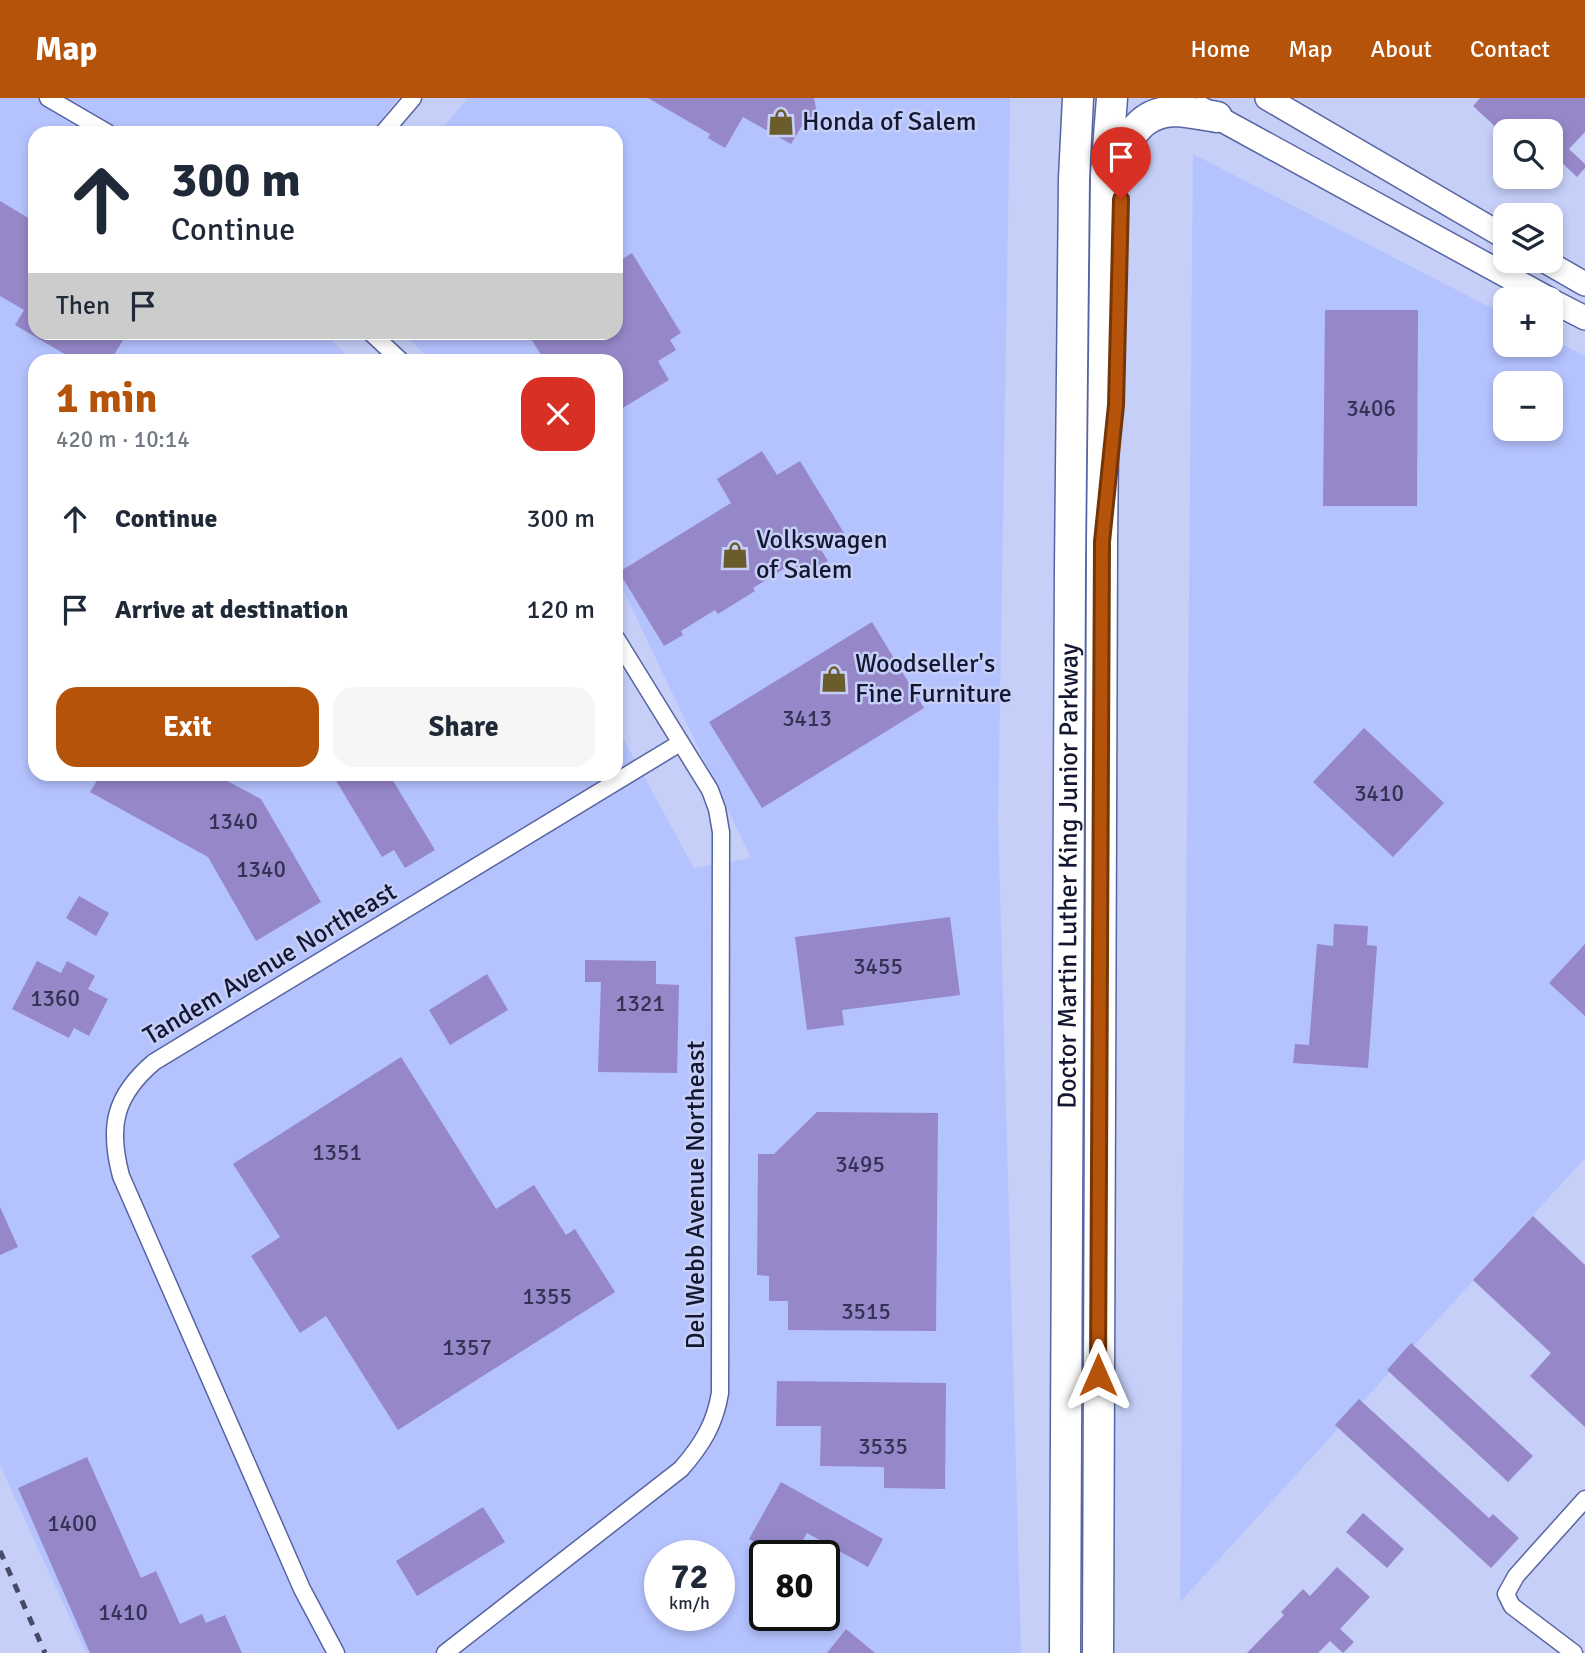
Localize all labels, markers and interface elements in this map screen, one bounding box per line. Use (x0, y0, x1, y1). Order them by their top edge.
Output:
text: Map (35, 29, 97, 70)
text: Home (1190, 34, 1250, 64)
text: Map (1288, 34, 1333, 64)
text: About (1371, 34, 1432, 64)
text: Contact (1470, 34, 1550, 64)
place label: Honda of Salem (802, 106, 976, 138)
shop icon: Honda of Salem (766, 107, 796, 137)
map controls (1493, 119, 1563, 441)
button: search (1493, 119, 1563, 189)
pin (1091, 127, 1151, 199)
icon: arrive (1102, 138, 1140, 176)
text: 300 m (171, 150, 301, 210)
icon: ahead (56, 154, 147, 245)
button: layers (1493, 203, 1563, 273)
text: Continue (171, 210, 295, 249)
icon: arrive (124, 287, 162, 325)
button: + (1493, 287, 1563, 357)
text: Then (56, 290, 110, 322)
button: − (1493, 371, 1563, 441)
text: 1 min (56, 373, 157, 424)
button: close (521, 377, 595, 451)
house number: 3406 (1346, 394, 1396, 423)
text: 420 m · 10:14 (56, 425, 190, 454)
icon: ahead (56, 500, 94, 538)
text: Continue (115, 503, 217, 535)
text: 300 m (526, 503, 595, 535)
place label: Volkswagen of Salem (756, 524, 888, 586)
shop icon: Volkswagen of Salem (720, 540, 750, 570)
icon: arrive (56, 591, 94, 629)
text: Arrive at destination (115, 594, 348, 626)
text: 120 m (526, 594, 595, 626)
street label: Doctor Martin Luther King Junior Parkway (1052, 643, 1086, 1109)
place label: Woodseller's Fine Furniture (855, 648, 1012, 710)
shop icon: Woodseller's Fine Furniture (819, 664, 849, 694)
button: Exit (56, 687, 319, 767)
button: Share (333, 687, 595, 767)
house number: 3413 (782, 704, 832, 733)
house number: 3410 (1354, 779, 1404, 808)
house number: 1340 (208, 807, 258, 836)
house number: 1340 (236, 855, 286, 884)
street label: Tandem Avenue Northeast (138, 876, 402, 1052)
house number: 3455 (853, 952, 903, 981)
house number: 1360 (30, 984, 80, 1013)
house number: 1321 (615, 989, 665, 1018)
street label: Del Webb Avenue Northeast (680, 1041, 712, 1349)
house number: 1351 (312, 1138, 362, 1167)
house number: 3495 (835, 1150, 885, 1179)
house number: 1355 (522, 1282, 572, 1311)
house number: 3515 (841, 1297, 891, 1326)
house number: 1357 (442, 1333, 492, 1362)
position arrow (1061, 1338, 1135, 1412)
house number: 3535 (858, 1432, 908, 1461)
house number: 1400 (47, 1509, 97, 1538)
speed limit sign: 80 (749, 1540, 840, 1631)
text: 72 (671, 1555, 708, 1598)
text: km/h (669, 1592, 710, 1614)
house number: 1410 (98, 1598, 148, 1627)

